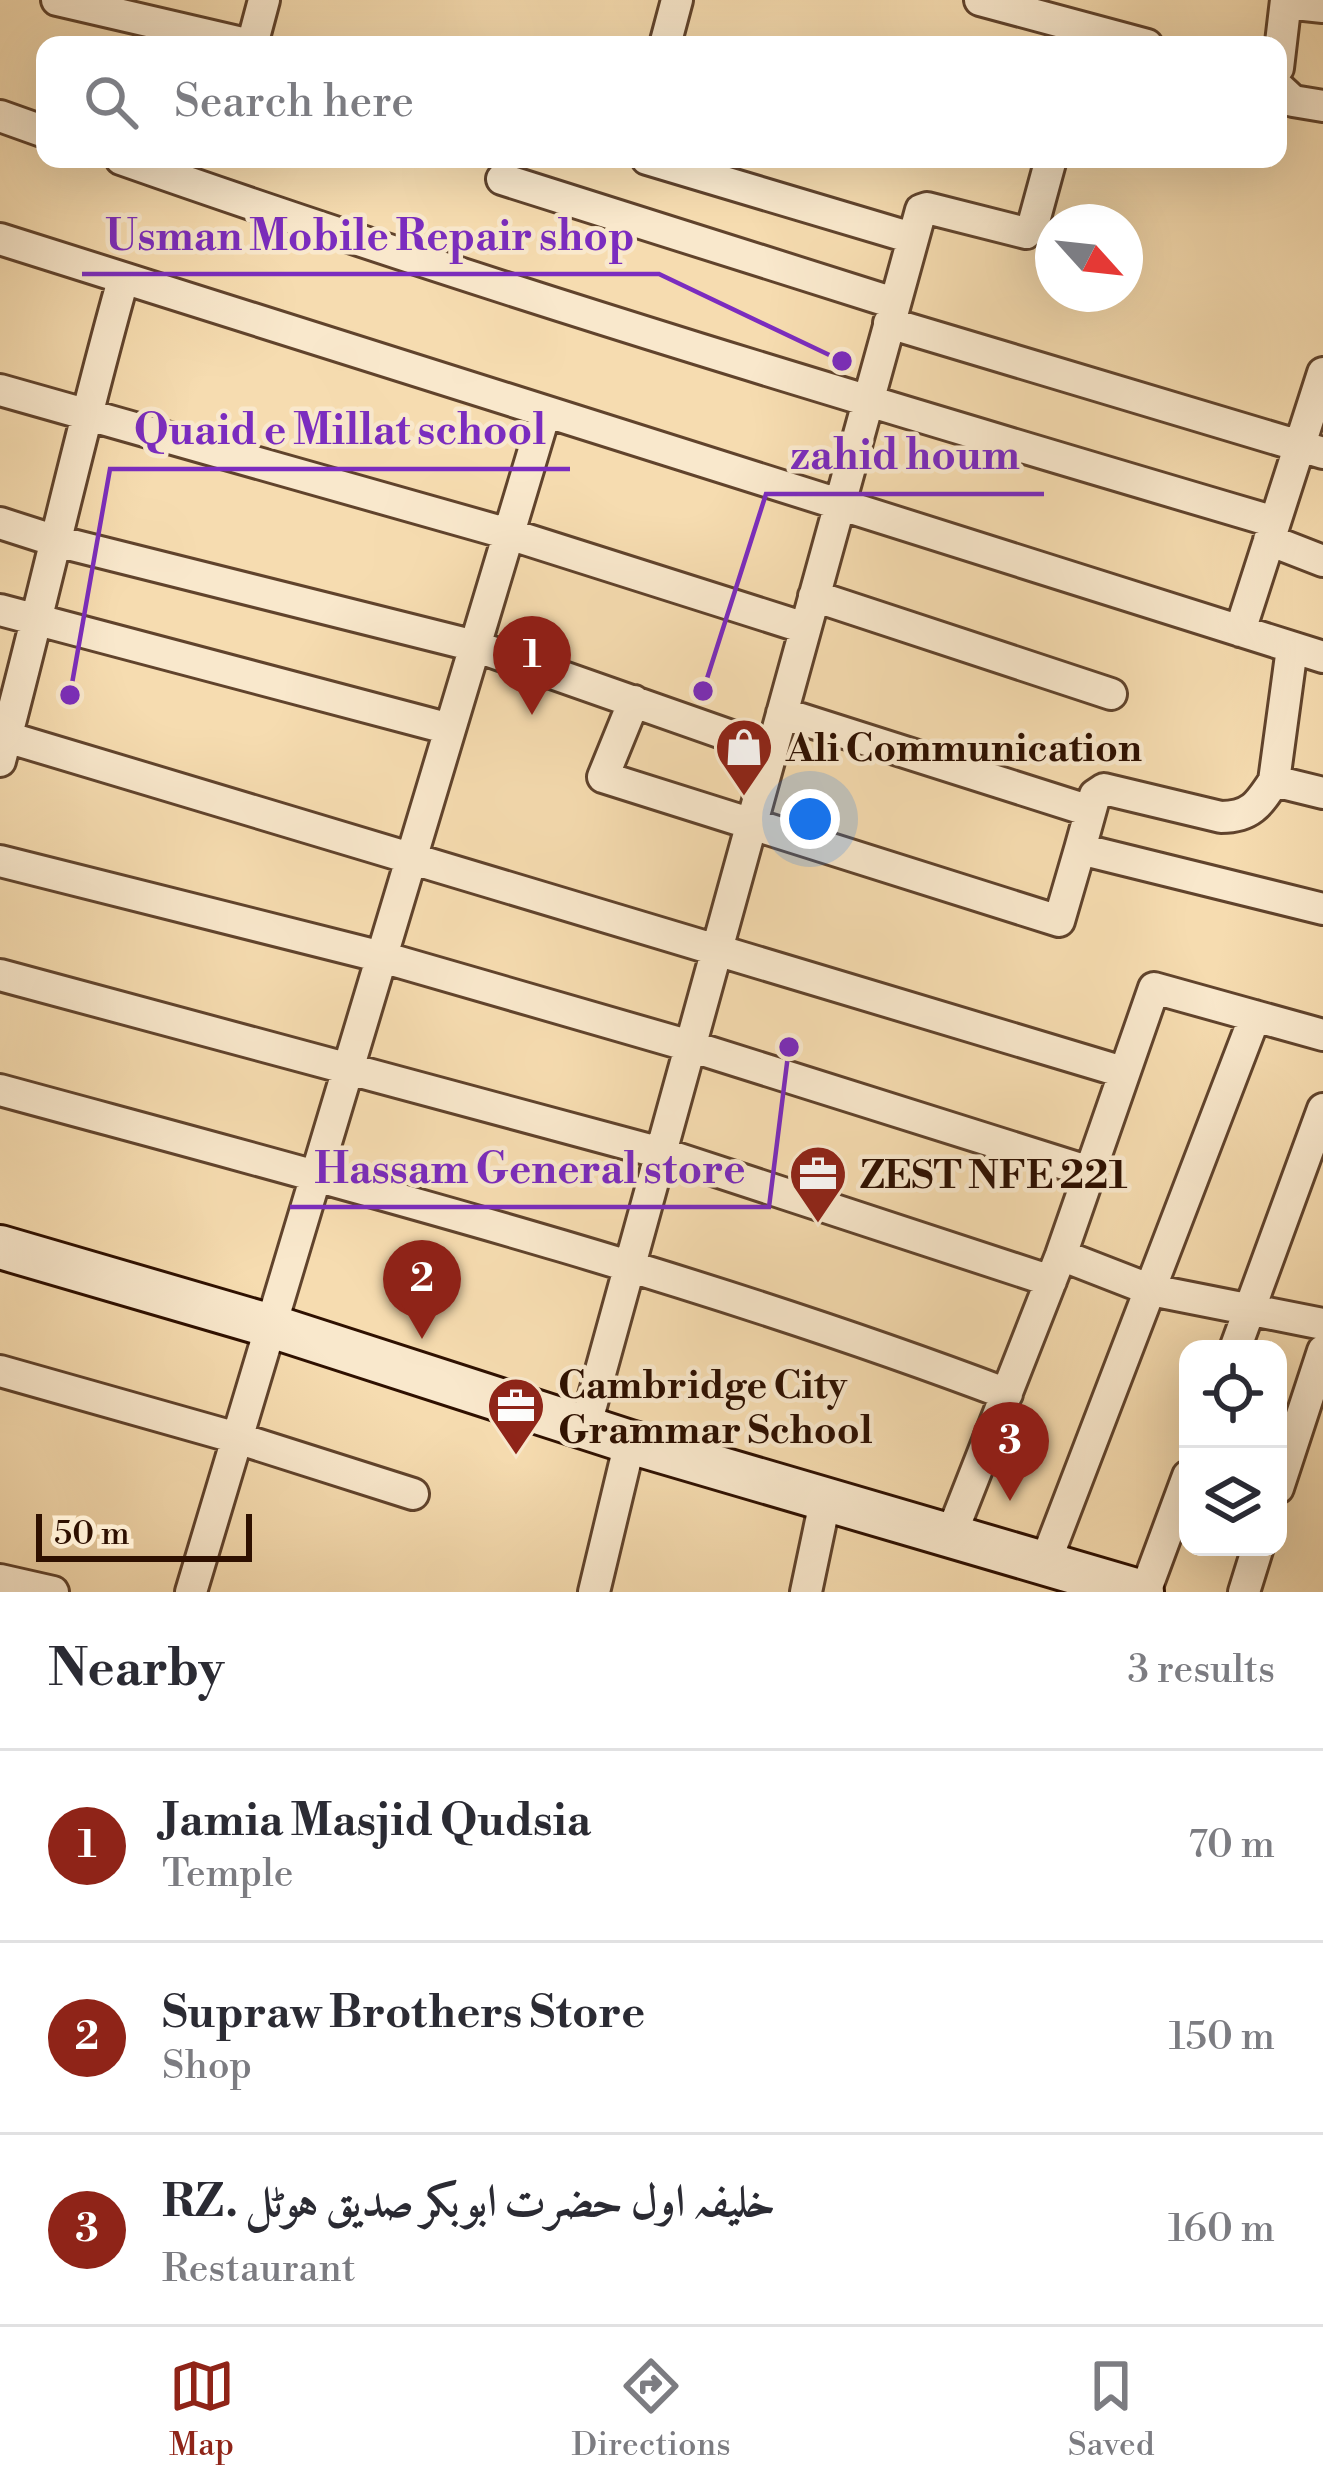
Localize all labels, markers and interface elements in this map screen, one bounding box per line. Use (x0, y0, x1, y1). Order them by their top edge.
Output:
search box (36, 36, 1287, 168)
icon: search (78, 69, 144, 135)
text: Search here (174, 74, 414, 131)
callout: Usman Mobile Repair shop (82, 196, 659, 274)
north arrow (1035, 204, 1143, 312)
text: Usman Mobile Repair shop (105, 211, 635, 264)
callout: Quaid e Millat school (110, 391, 570, 469)
text: Quaid e Millat school (134, 405, 546, 458)
callout: zahid houm (766, 416, 1044, 494)
text: zahid houm (790, 430, 1020, 483)
pin: 1 (493, 616, 571, 715)
shop icon: Ali Communication (713, 716, 775, 798)
place label: Ali Communication (785, 725, 1142, 774)
your location (780, 789, 840, 849)
callout: Hassam General store (290, 1129, 769, 1207)
office icon: ZEST NFE 221 (787, 1143, 849, 1225)
text: Hassam General store (314, 1144, 746, 1197)
place label: ZEST NFE 221 (860, 1152, 1128, 1201)
pin: 2 (383, 1240, 461, 1339)
map controls (1179, 1340, 1287, 1556)
button: locate (1179, 1340, 1287, 1448)
place label: Cambridge City Grammar School (558, 1362, 873, 1456)
office icon: Cambridge City Grammar School (485, 1375, 547, 1457)
pin: 3 (971, 1402, 1049, 1501)
button: layers (1179, 1448, 1287, 1556)
scale bar (36, 1508, 252, 1561)
text: 50 m (54, 1514, 130, 1555)
text: Nearby (48, 1638, 224, 1702)
text: 3 results (1127, 1646, 1275, 1695)
text: Jamia Masjid Qudsia (162, 1793, 591, 1850)
text: 1 (78, 1821, 96, 1870)
text: 70 m (1188, 1821, 1275, 1870)
text: Temple (162, 1850, 293, 1899)
text: Supraw Brothers Store (162, 1985, 645, 2042)
text: 2 (75, 2013, 99, 2062)
text: 150 m (1169, 2013, 1275, 2062)
text: Shop (162, 2042, 252, 2091)
text: RZ. خلیفہ اول حضرت ابوبکر صدیق ہوٹل (162, 2174, 775, 2231)
text: 3 (75, 2205, 99, 2254)
text: 160 m (1168, 2205, 1275, 2254)
text: Restaurant (162, 2245, 356, 2294)
tab: Map (169, 2353, 235, 2466)
tab: Directions (572, 2353, 731, 2466)
tab: Saved (1068, 2353, 1154, 2466)

